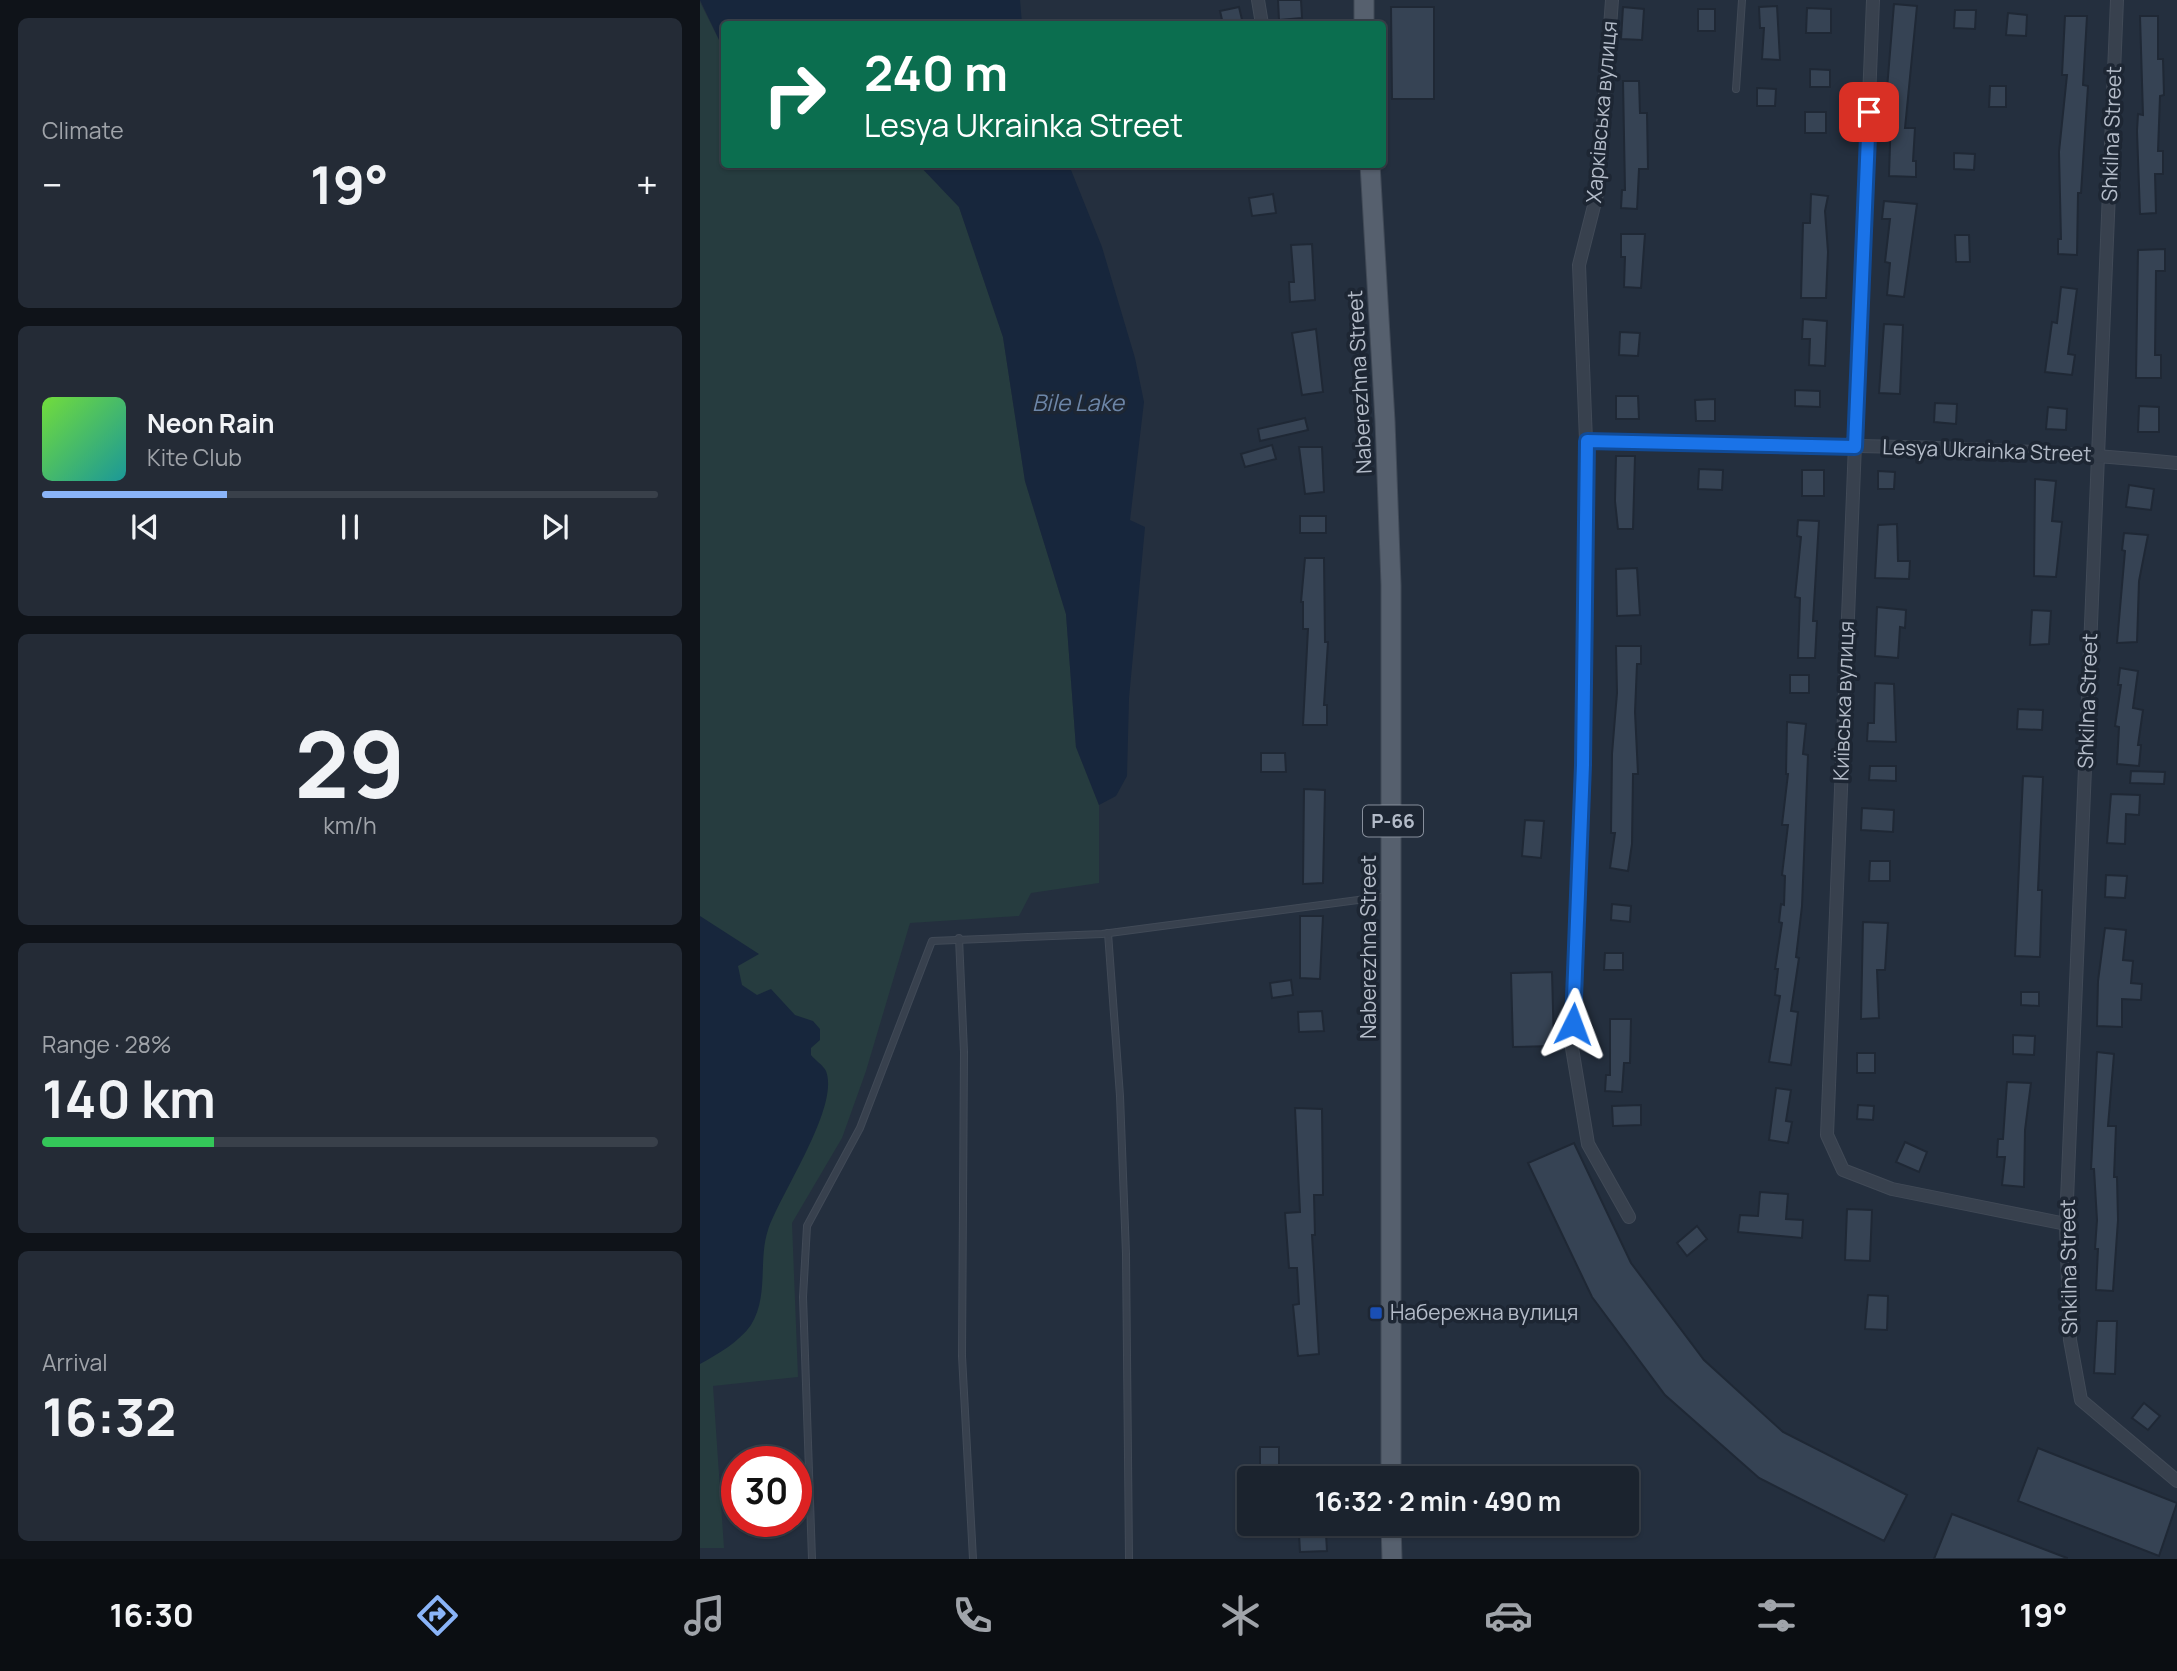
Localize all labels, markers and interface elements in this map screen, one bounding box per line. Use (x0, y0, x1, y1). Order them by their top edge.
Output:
street label: Харківська вулиця (1579, 20, 1623, 204)
text: 240 m (864, 39, 1008, 106)
icon: right (749, 49, 840, 140)
street label: Shkilna Street (2095, 66, 2127, 202)
pin (1839, 82, 1899, 142)
icon: arrive (1850, 93, 1888, 131)
text: Lesya Ukrainka Street (864, 103, 1183, 147)
text: Climate (42, 114, 124, 146)
text: 19° (310, 149, 389, 220)
text: − (42, 158, 63, 210)
text: + (636, 158, 658, 210)
street label: Naberezhna Street (1340, 289, 1378, 475)
water label: Bile Lake (1032, 386, 1126, 418)
text: Neon Rain (147, 405, 275, 441)
street label: Lesya Ukrainka Street (1882, 432, 2092, 468)
text: Kite Club (147, 441, 242, 473)
icon: previous (126, 508, 164, 546)
icon: pause (331, 508, 369, 546)
icon: next (536, 508, 574, 546)
street label: Київська вулиця (1826, 620, 1860, 782)
street label: Shkilna Street (2071, 633, 2103, 769)
text: 29 (295, 701, 405, 825)
road number: Р-66 (1363, 806, 1423, 836)
text: km/h (323, 809, 377, 841)
street label: Naberezhna Street (1354, 855, 1382, 1039)
position arrow (1536, 987, 1610, 1061)
text: Range · 28% (42, 1028, 172, 1060)
text: 140 km (42, 1063, 216, 1134)
street label: Shkilna Street (2053, 1199, 2083, 1335)
place label: Набережна вулиця (1390, 1298, 1578, 1326)
marker: Набережна вулиця (1368, 1305, 1384, 1321)
text: Arrival (42, 1346, 108, 1378)
text: 16:32 (42, 1381, 176, 1452)
speed limit sign: 30 (721, 1446, 812, 1537)
text: 16:32 · 2 min · 490 m (1315, 1483, 1561, 1519)
icon: directions (413, 1591, 462, 1640)
icon: music (680, 1591, 729, 1640)
icon: phone (948, 1591, 997, 1640)
icon: climate (1216, 1591, 1265, 1640)
icon: car (1484, 1591, 1533, 1640)
icon: filters (1752, 1591, 1801, 1640)
text: 16:30 (109, 1593, 194, 1637)
text: 19° (2019, 1593, 2068, 1637)

